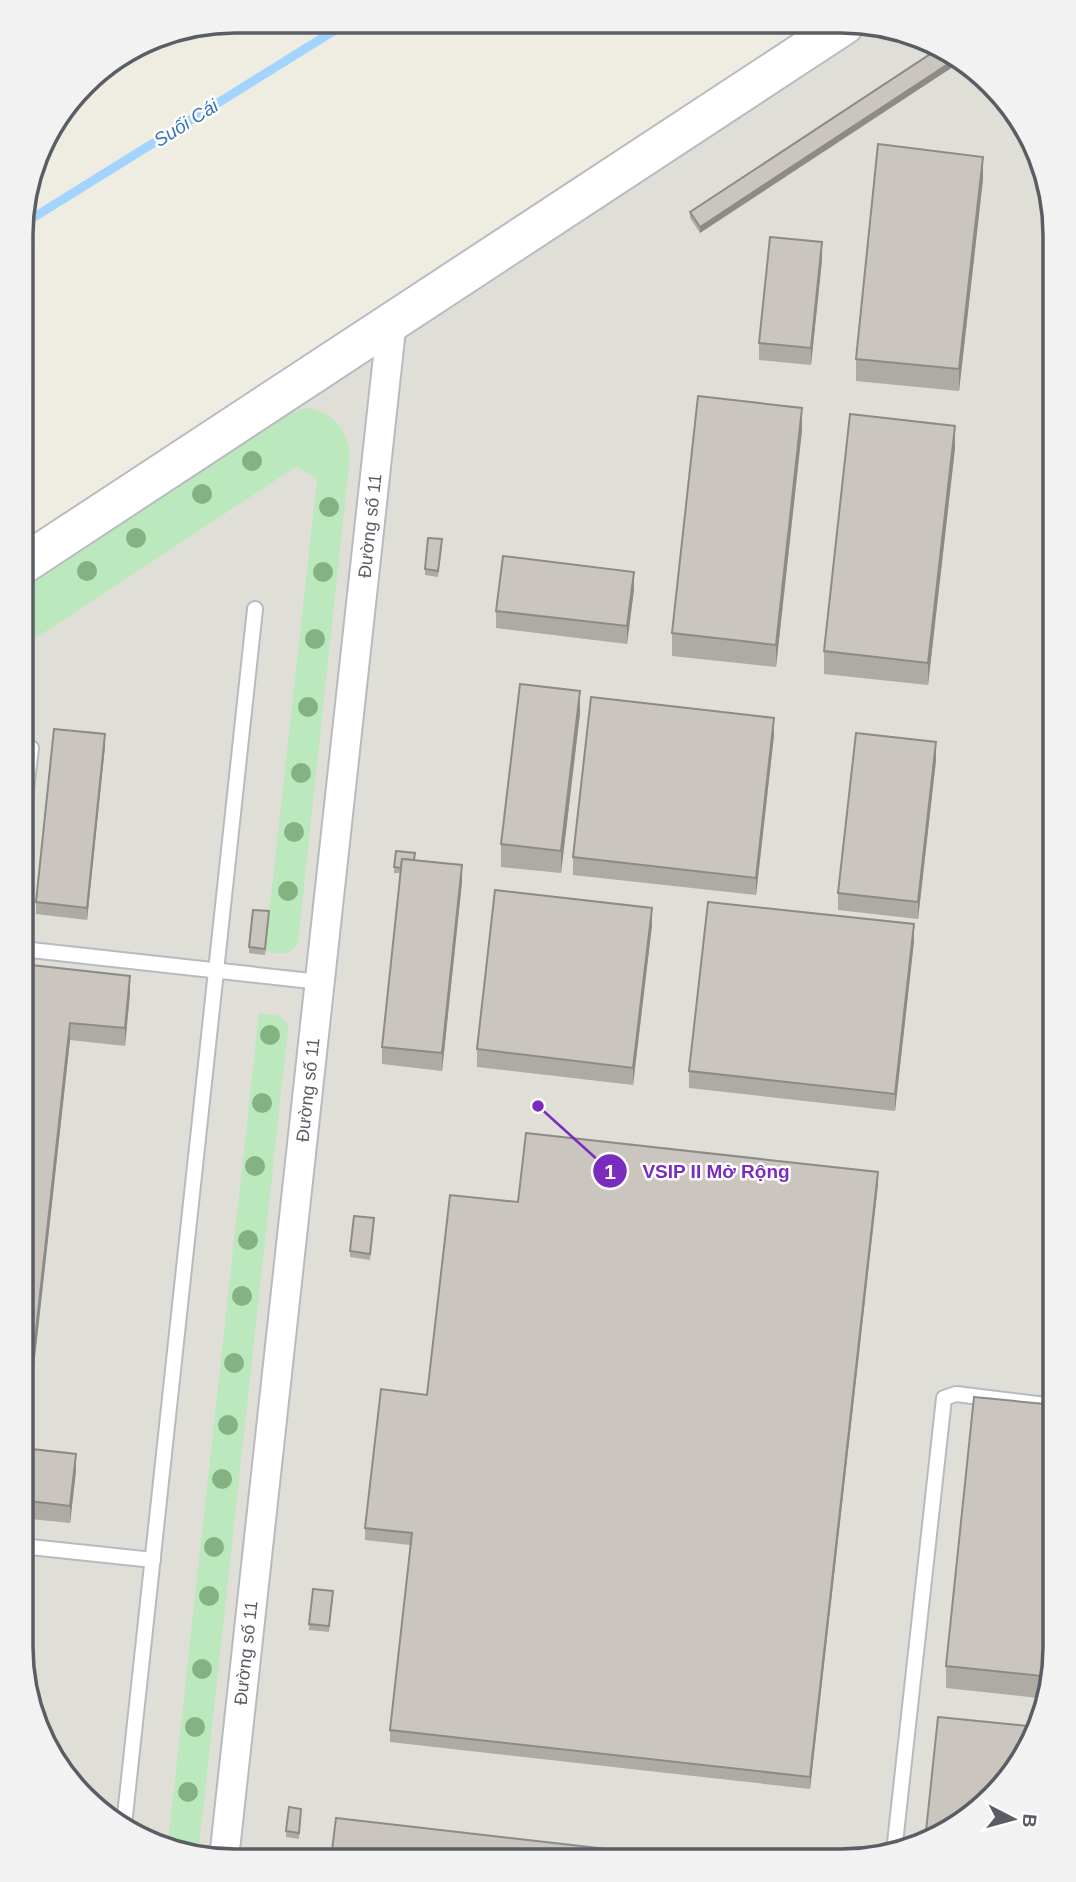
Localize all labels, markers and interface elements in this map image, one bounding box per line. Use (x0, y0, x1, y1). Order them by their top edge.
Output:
water label: Suối Cái (150, 95, 223, 151)
street label: Đường số 11 (355, 473, 385, 579)
street label: Đường số 11 (293, 1037, 323, 1143)
callout: VSIP II Mở Rộng (593, 1151, 803, 1191)
text: 1 (604, 1160, 616, 1183)
text: VSIP II Mở Rộng (642, 1161, 790, 1182)
street label: Đường số 11 (231, 1600, 261, 1706)
north arrow (978, 1784, 1048, 1854)
text: B (1018, 1813, 1041, 1829)

